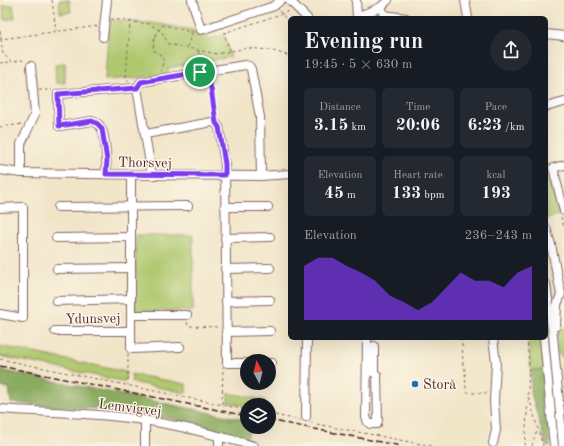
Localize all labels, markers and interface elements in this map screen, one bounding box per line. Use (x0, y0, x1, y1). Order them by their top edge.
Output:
button: share (490, 29, 532, 71)
text: Evening run (304, 31, 423, 53)
pin (183, 55, 217, 89)
text: 19:45 · 5 × 630 m (304, 58, 412, 71)
icon: arrive (189, 61, 211, 83)
text: Distance (319, 102, 361, 113)
text: Time (406, 102, 430, 113)
text: Pace (485, 102, 507, 113)
text: 3.15 (314, 117, 348, 134)
text: 20:06 (396, 117, 440, 134)
text: 6:23 (468, 117, 502, 134)
text: km (348, 122, 366, 133)
text: /km (502, 122, 524, 133)
street label: Thorsvej (118, 156, 172, 170)
text: Elevation (318, 170, 362, 181)
text: Heart rate (393, 170, 443, 181)
text: kcal (487, 170, 505, 181)
text: 45 (324, 185, 344, 202)
text: 133 (392, 185, 421, 202)
text: 193 (481, 185, 511, 202)
text: m (344, 190, 356, 201)
text: bpm (421, 190, 444, 201)
text: Elevation (304, 229, 357, 242)
text: 236–243 m (465, 229, 532, 242)
street label: Ydunsvej (65, 312, 121, 326)
north arrow (240, 354, 276, 390)
map controls (240, 354, 276, 434)
place label: Storå (423, 378, 456, 392)
marker: Storå (410, 379, 420, 389)
street label: Lemvigvej (98, 397, 162, 419)
button: layers (240, 398, 276, 434)

